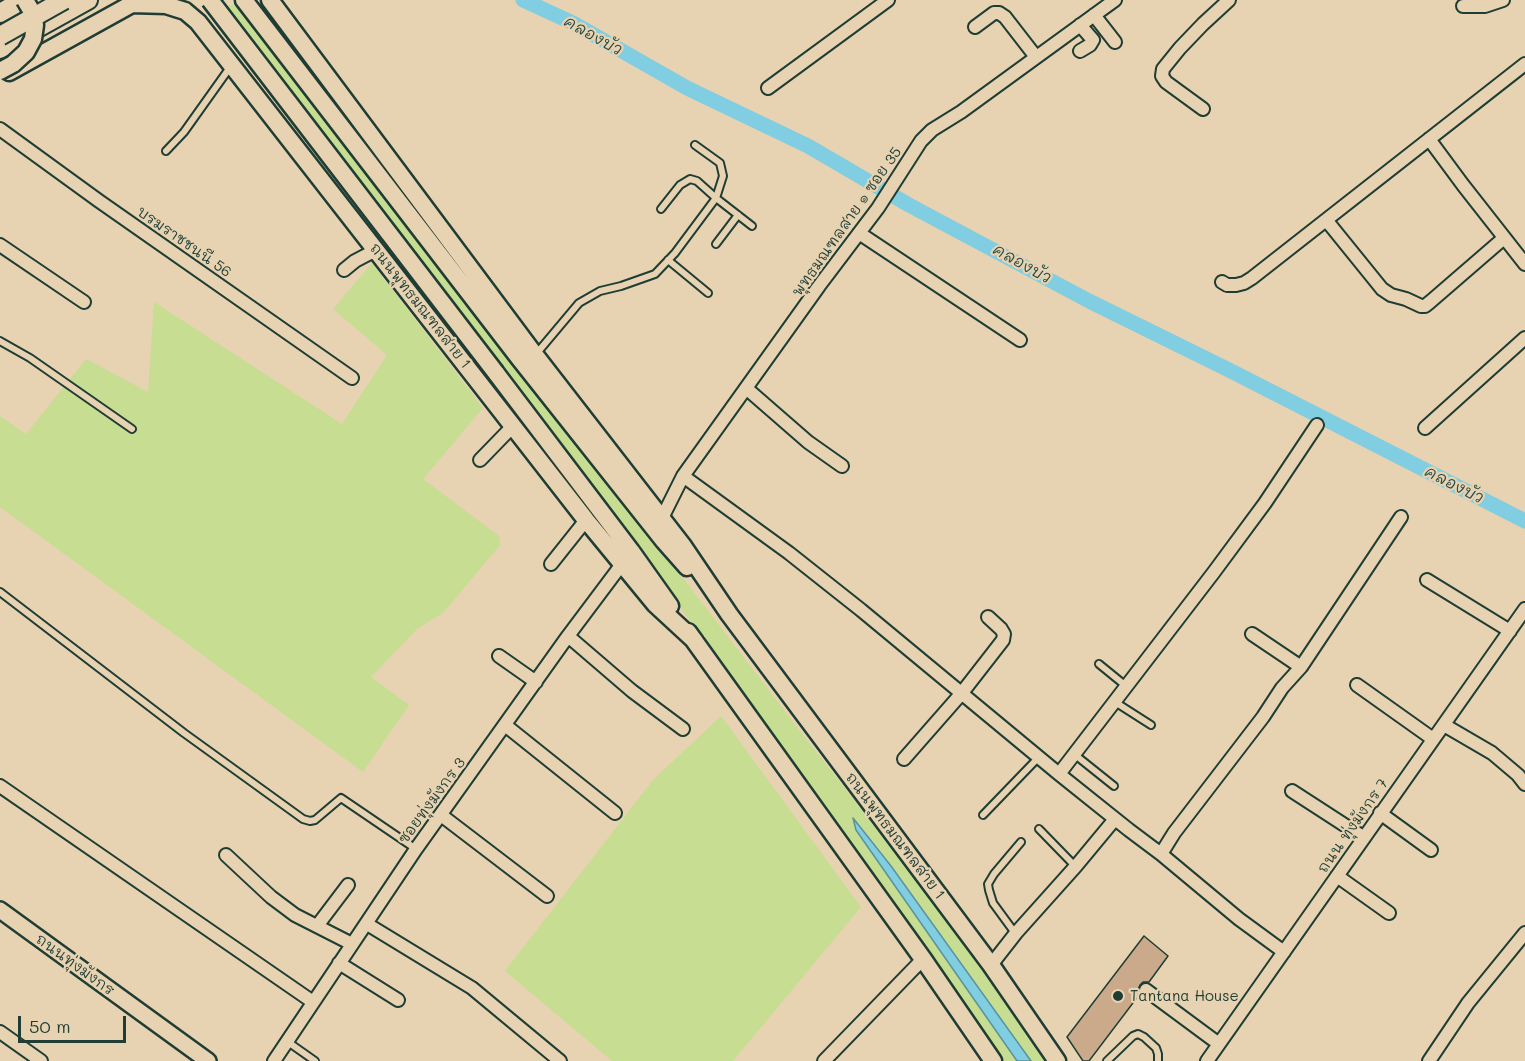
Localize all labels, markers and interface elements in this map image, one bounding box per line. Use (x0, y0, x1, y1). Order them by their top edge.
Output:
water label: คลองบัว (560, 12, 626, 60)
street label: พุทธมณฑลสาย ๑ ซอย 35 (788, 144, 906, 300)
street label: บรมราชชนนี 56 (133, 203, 235, 281)
street label: ถนนพุทธมณฑลสาย 1 (365, 240, 475, 372)
water label: คลองบัว (989, 240, 1055, 288)
water label: คลองบัว (1421, 462, 1487, 508)
street label: ซอยทุ่งมังกร 3 (395, 754, 469, 848)
street label: ถนนพุทธมณฑลสาย 1 (841, 769, 949, 903)
street label: ถนน ทุ่งมังกร 7 (1314, 775, 1392, 877)
street label: ถนนทุ่งมังกร (32, 930, 118, 1000)
place label: Tantana House (1130, 987, 1239, 1005)
marker: Tantana House (1111, 989, 1125, 1003)
scale bar (21, 1004, 129, 1042)
text: 50 m (29, 1014, 71, 1038)

